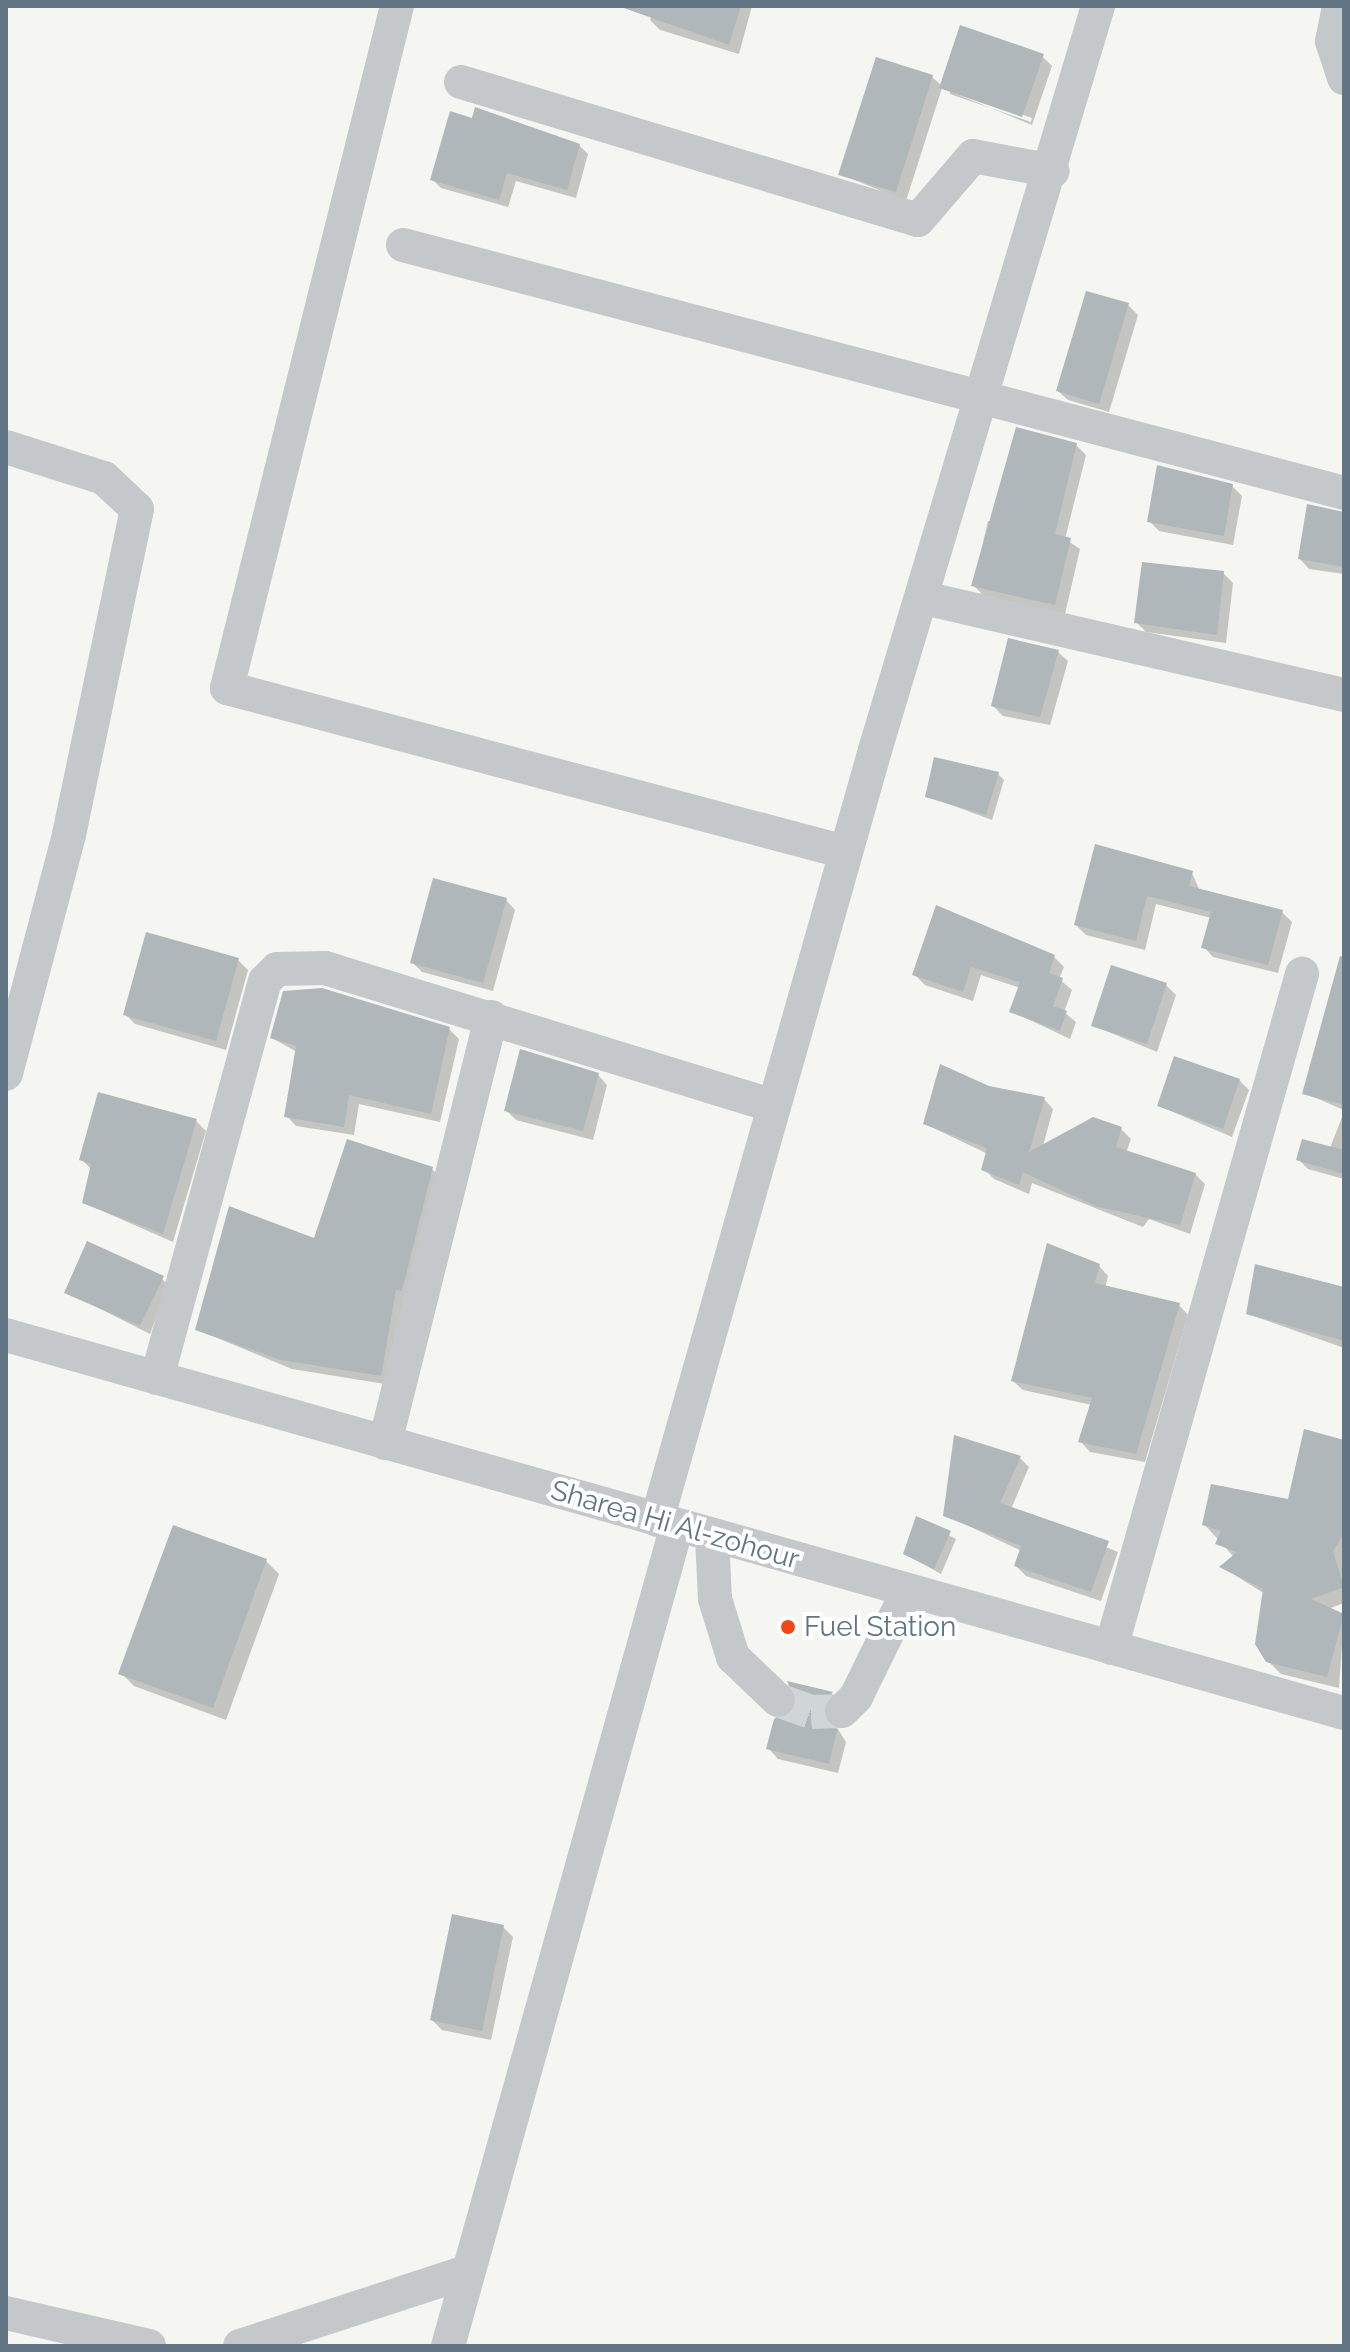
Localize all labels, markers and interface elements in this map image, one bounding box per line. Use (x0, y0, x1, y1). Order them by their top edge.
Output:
street label: Sharea Hi Al-zohour (547, 1473, 803, 1577)
place label: Fuel Station (804, 1610, 957, 1644)
marker: Fuel Station (779, 1618, 797, 1636)

